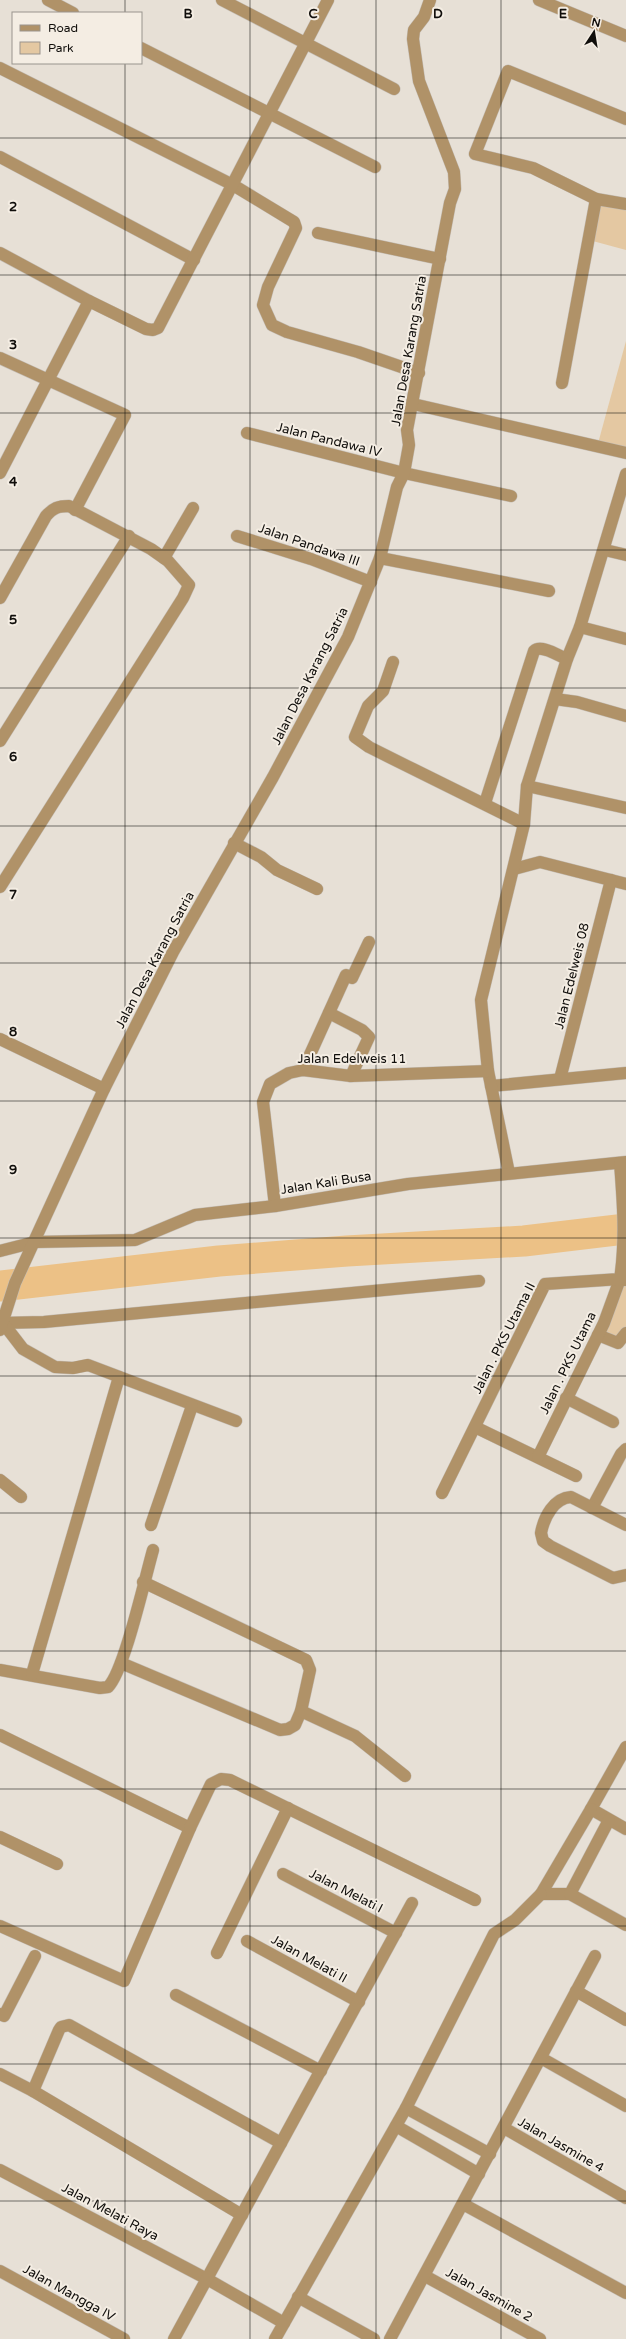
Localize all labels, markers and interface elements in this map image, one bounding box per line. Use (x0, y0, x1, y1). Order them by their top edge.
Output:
text: B (183, 6, 193, 22)
text: C (308, 6, 318, 22)
text: D (433, 6, 443, 22)
text: E (559, 6, 567, 22)
legend (12, 12, 142, 64)
north arrow (574, 12, 614, 52)
text: N (590, 15, 602, 30)
text: Road (48, 21, 78, 35)
text: Park (48, 41, 74, 55)
text: 2 (9, 199, 17, 215)
street label: Jalan Desa Karang Satria (388, 275, 430, 427)
text: 3 (9, 337, 17, 353)
street label: Jalan Pandawa IV (275, 419, 383, 461)
text: 4 (9, 474, 18, 490)
street label: Jalan Pandawa III (256, 520, 362, 570)
street label: Jalan Desa Karang Satria (268, 604, 352, 748)
text: 5 (9, 612, 17, 628)
text: 6 (9, 749, 17, 765)
text: 7 (9, 887, 17, 903)
street label: Jalan Desa Karang Satria (112, 889, 198, 1031)
street label: Jalan Edelweis 08 (551, 921, 593, 1031)
text: 8 (9, 1024, 17, 1040)
street label: Jalan Edelweis 11 (298, 1051, 406, 1067)
text: 9 (9, 1162, 17, 1178)
street label: Jalan Kali Busa (280, 1168, 372, 1198)
street label: Jalan . PKS Utama II (469, 1280, 539, 1396)
street label: Jalan . PKS Utama (536, 1309, 600, 1417)
street label: Jalan Melati I (306, 1866, 386, 1916)
street label: Jalan Melati II (268, 1932, 350, 1986)
street label: Jalan Jasmine 4 (515, 2114, 607, 2176)
street label: Jalan Melati Raya (59, 2180, 161, 2244)
street label: Jalan Mangga IV (20, 2261, 118, 2325)
street label: Jalan Jasmine 2 (443, 2265, 535, 2325)

